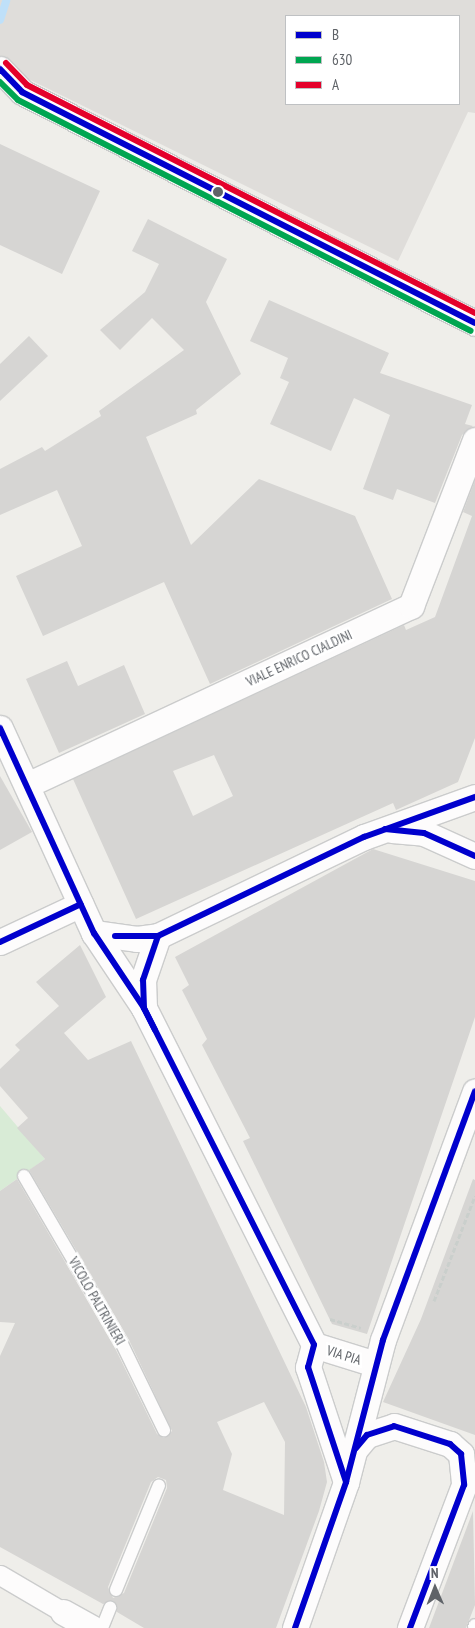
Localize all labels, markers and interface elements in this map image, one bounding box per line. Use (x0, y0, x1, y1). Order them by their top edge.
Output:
legend (285, 15, 460, 105)
text: B (332, 25, 339, 44)
text: 630 (332, 50, 352, 69)
text: A (332, 75, 339, 94)
unlabelled marker (213, 187, 223, 197)
street label: VIALE ENRICO CIALDINI (243, 626, 355, 690)
street label: VICOLO PALTRINIERI (65, 1254, 129, 1348)
street label: VIA PIA (325, 1342, 363, 1368)
north arrow (410, 1563, 460, 1613)
text: N (431, 1564, 439, 1582)

